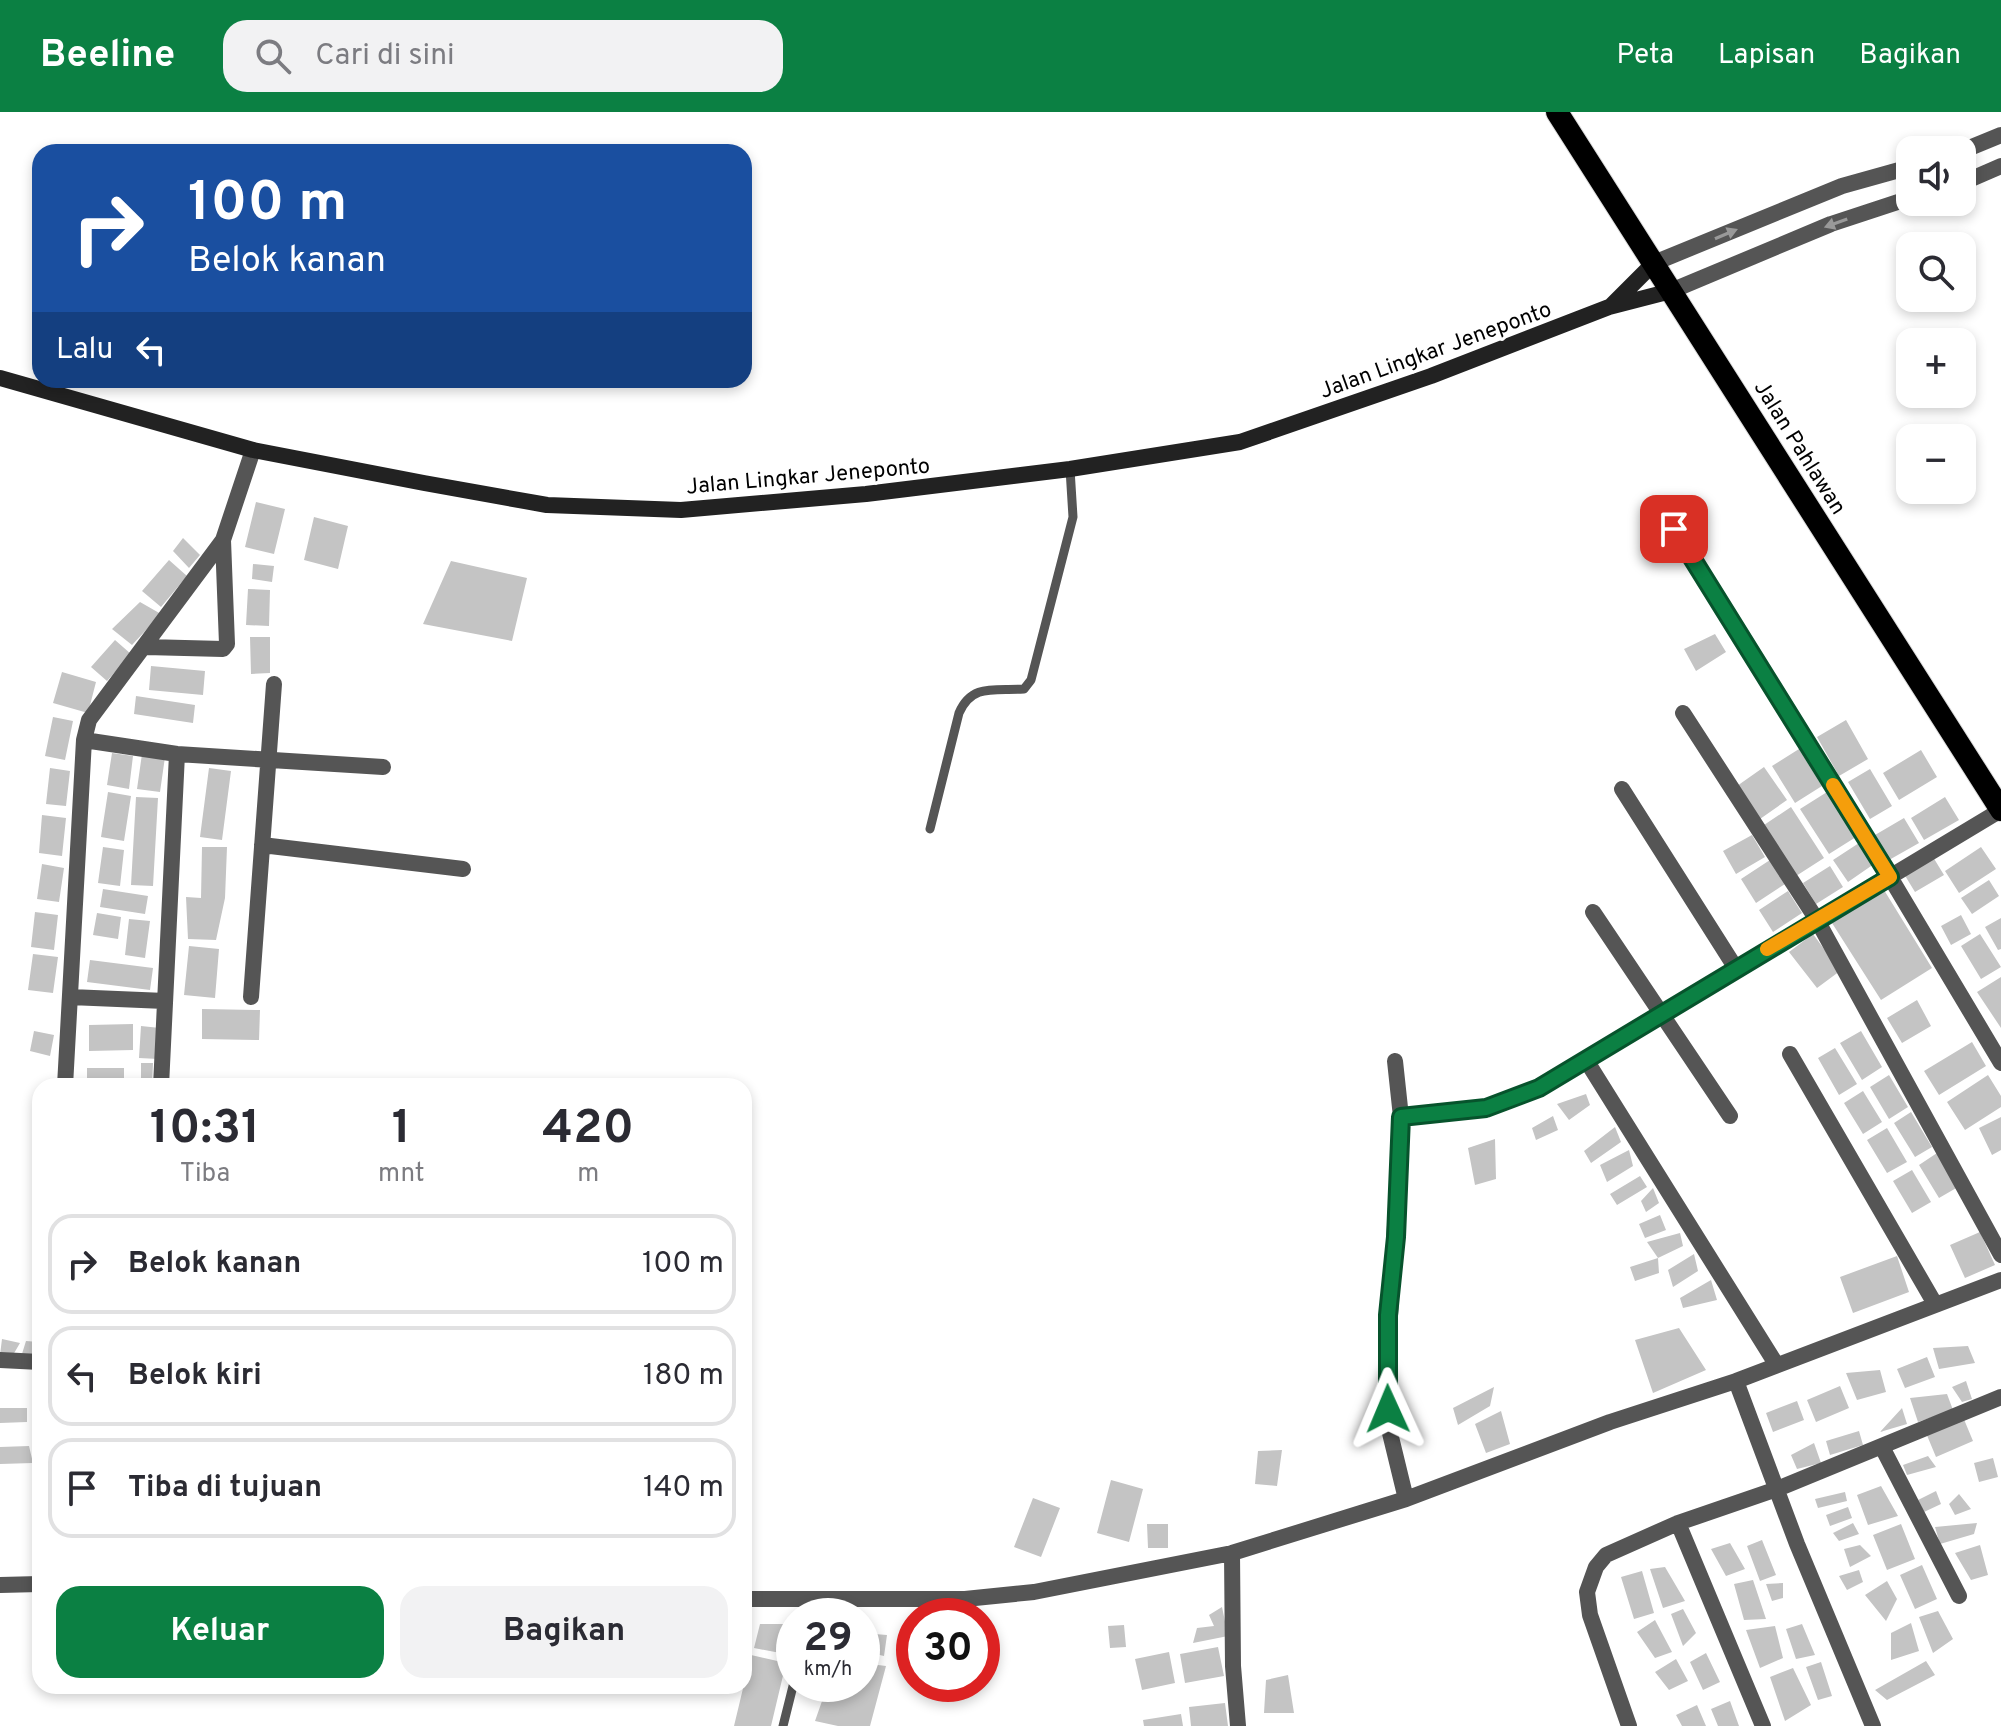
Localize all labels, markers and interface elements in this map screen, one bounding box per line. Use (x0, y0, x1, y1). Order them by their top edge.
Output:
search box (223, 20, 783, 92)
text: Beeline (40, 32, 175, 81)
icon: search (251, 34, 295, 78)
text: Cari di sini (315, 38, 455, 75)
text: Peta (1616, 38, 1674, 74)
text: Lapisan (1718, 38, 1815, 74)
text: Bagikan (1859, 38, 1961, 74)
map controls (1896, 136, 1976, 504)
button: sound (1896, 136, 1976, 216)
text: 100 m (188, 170, 347, 240)
icon: right (56, 176, 160, 280)
one-way arrow (1824, 217, 1848, 229)
one-way arrow (1715, 228, 1738, 241)
button: search (1896, 232, 1976, 312)
text: Belok kanan (188, 239, 386, 285)
street label: Jalan Lingkar Jeneponto (1316, 297, 1555, 406)
icon: left (129, 328, 173, 372)
button: + (1896, 328, 1976, 408)
text: Lalu (56, 332, 113, 369)
street label: Jalan Pahlawan (1747, 376, 1851, 520)
button: − (1896, 424, 1976, 504)
street label: Jalan Lingkar Jeneponto (685, 453, 931, 502)
pin (1640, 495, 1708, 563)
icon: arrive (1652, 507, 1696, 551)
text: 10:31 (150, 1100, 260, 1160)
text: 1 (392, 1100, 411, 1160)
text: 420 (542, 1100, 634, 1160)
text: Tiba (180, 1158, 230, 1191)
text: mnt (378, 1158, 424, 1191)
text: m (577, 1158, 599, 1191)
icon: right (60, 1242, 104, 1286)
text: Belok kanan (128, 1246, 301, 1283)
text: 100 m (642, 1246, 724, 1283)
icon: left (60, 1354, 104, 1398)
text: Belok kiri (128, 1358, 262, 1395)
text: 180 m (643, 1358, 724, 1395)
position arrow (1346, 1367, 1430, 1451)
icon: arrive (60, 1466, 104, 1510)
text: Tiba di tujuan (128, 1470, 322, 1507)
text: 140 m (643, 1470, 724, 1507)
button: Keluar (56, 1586, 384, 1678)
button: Bagikan (400, 1586, 728, 1678)
speed limit sign: 30 (896, 1598, 1000, 1702)
text: 29 (803, 1615, 853, 1665)
text: km/h (804, 1657, 852, 1683)

